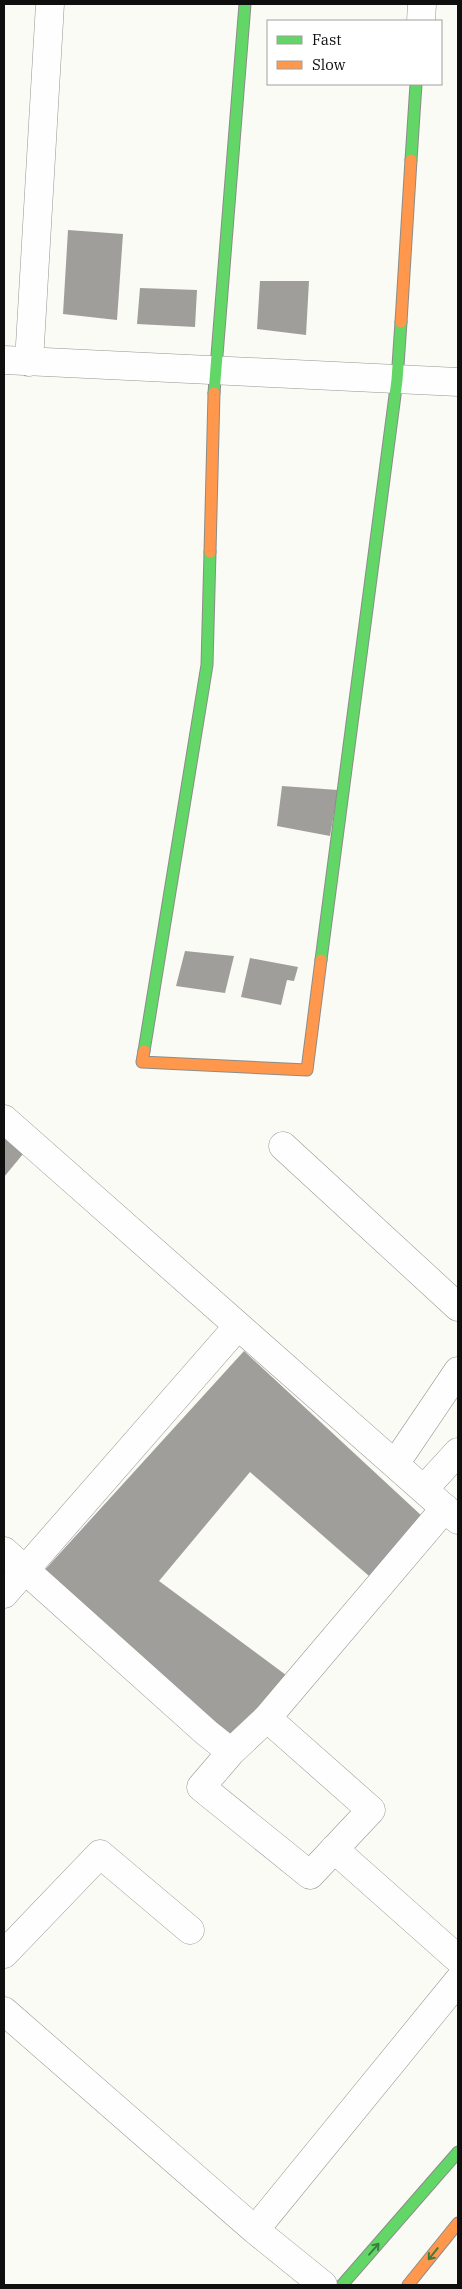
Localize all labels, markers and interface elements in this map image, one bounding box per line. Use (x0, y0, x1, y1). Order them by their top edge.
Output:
legend (267, 20, 442, 85)
text: Fast (312, 30, 342, 49)
text: Slow (312, 55, 346, 74)
one-way arrow (368, 2242, 380, 2255)
one-way arrow (427, 2247, 438, 2260)

